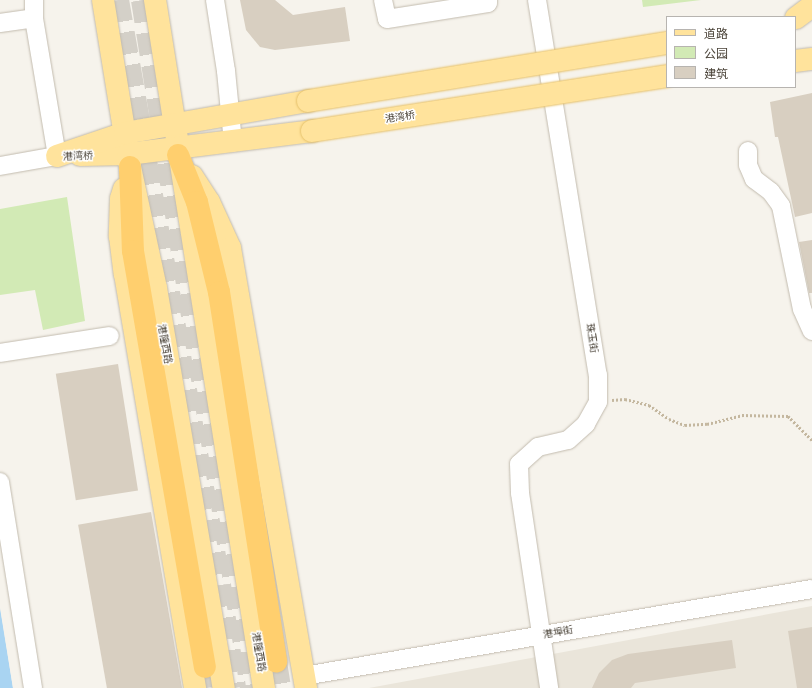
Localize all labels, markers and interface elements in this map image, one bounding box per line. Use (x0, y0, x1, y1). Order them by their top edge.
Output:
legend (666, 16, 796, 88)
text: 道路 (704, 27, 728, 41)
text: 公园 (704, 47, 728, 61)
text: 建筑 (704, 67, 728, 81)
street label: 港湾桥 (384, 109, 416, 125)
street label: 港湾桥 (63, 149, 93, 163)
street label: 珠玉街 (584, 322, 600, 354)
street label: 港隆西路 (156, 323, 174, 365)
street label: 港埠街 (542, 623, 574, 641)
street label: 港隆西路 (250, 631, 268, 673)

